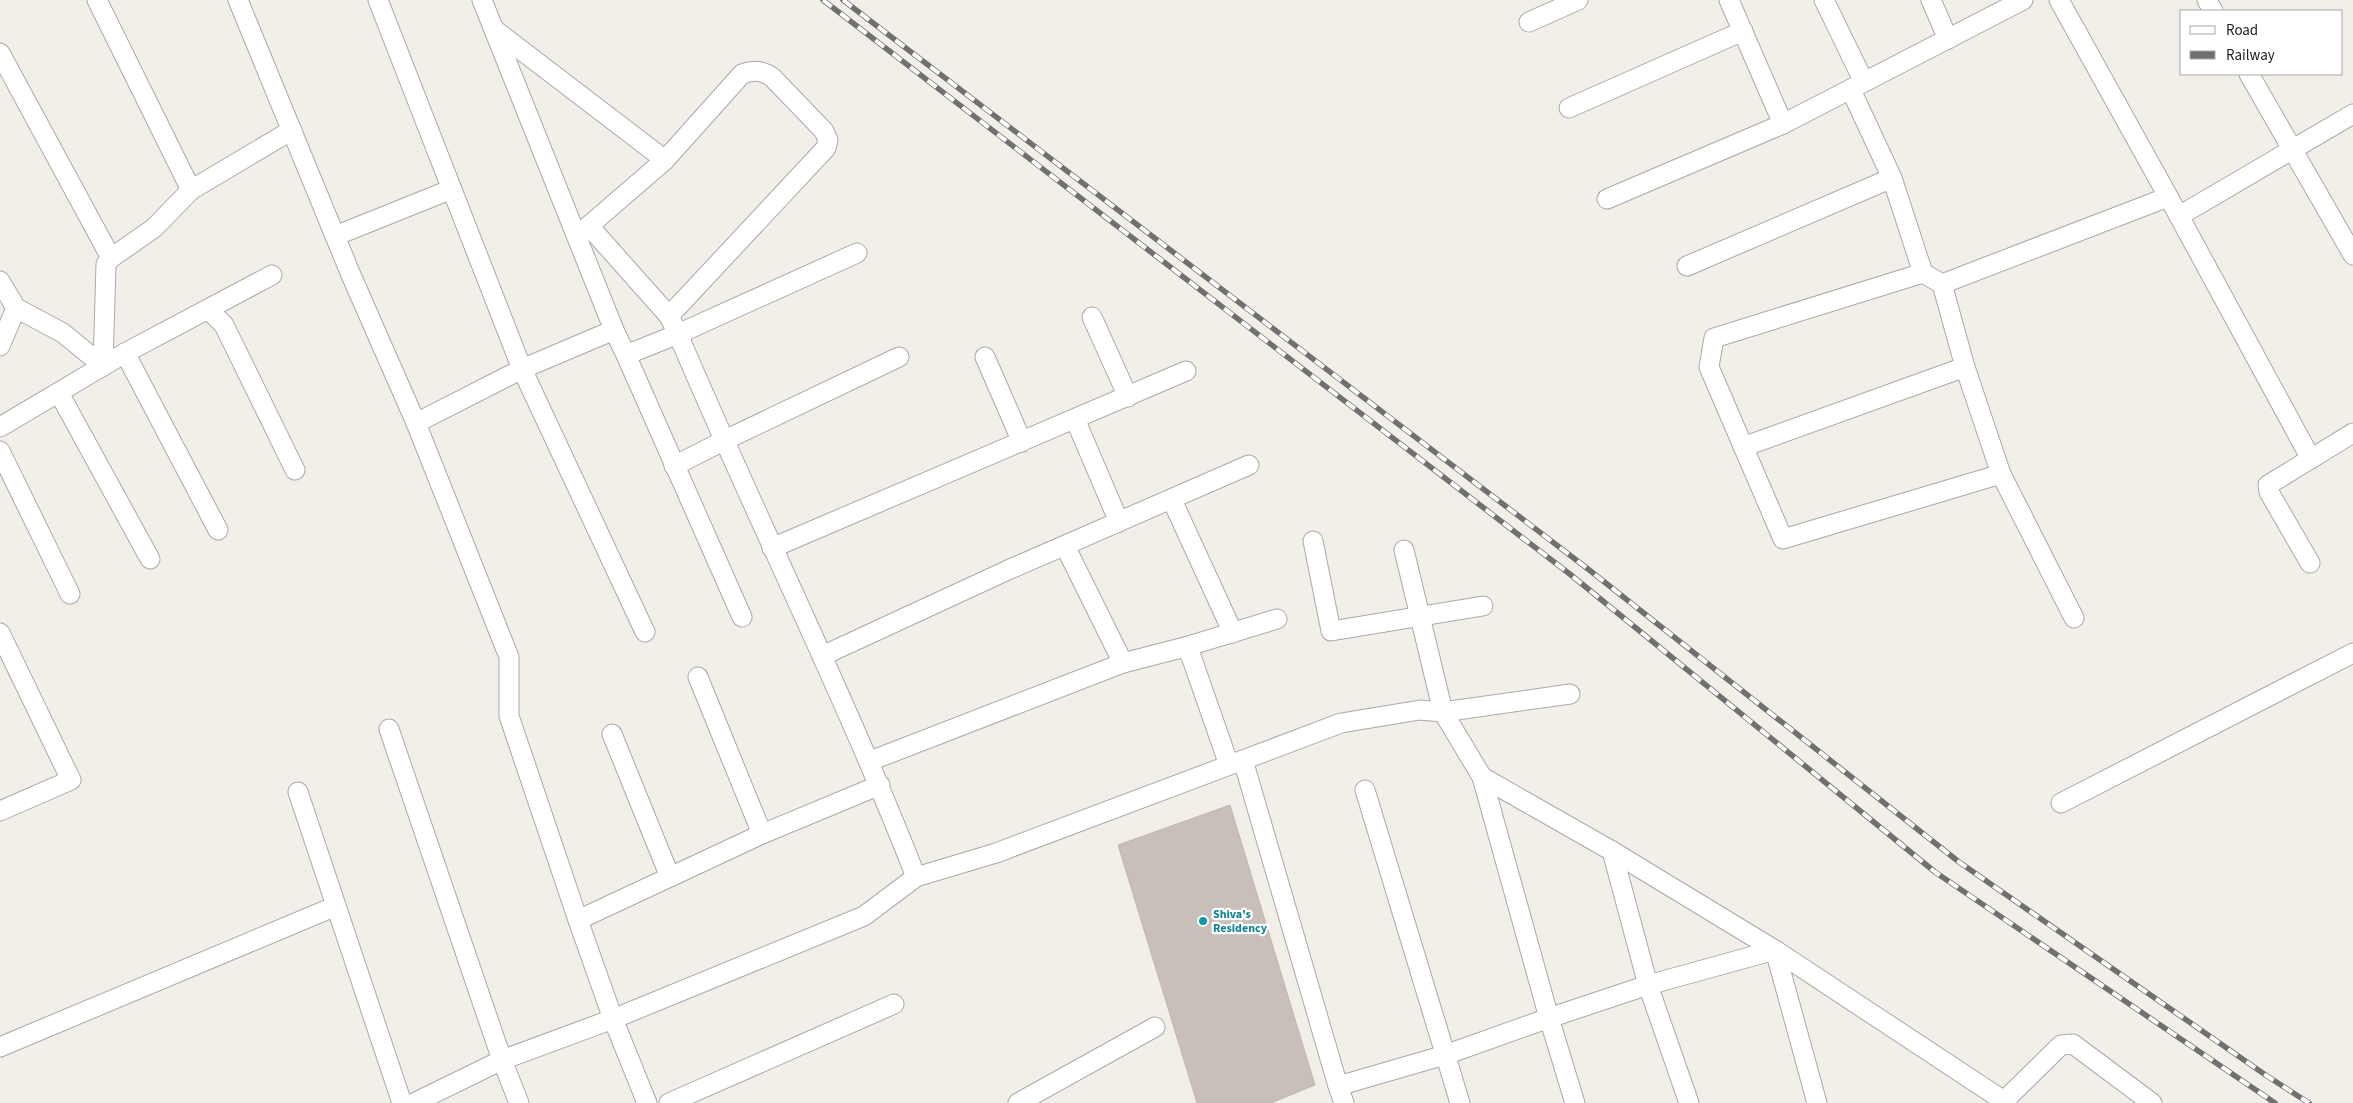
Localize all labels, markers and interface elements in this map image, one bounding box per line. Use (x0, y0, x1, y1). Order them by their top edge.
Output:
legend (2180, 10, 2343, 75)
text: Road (2226, 20, 2258, 41)
text: Railway (2226, 45, 2275, 66)
place label: Shiva's Residency (1213, 906, 1268, 937)
marker: Shiva's Residency (1197, 915, 1209, 927)

